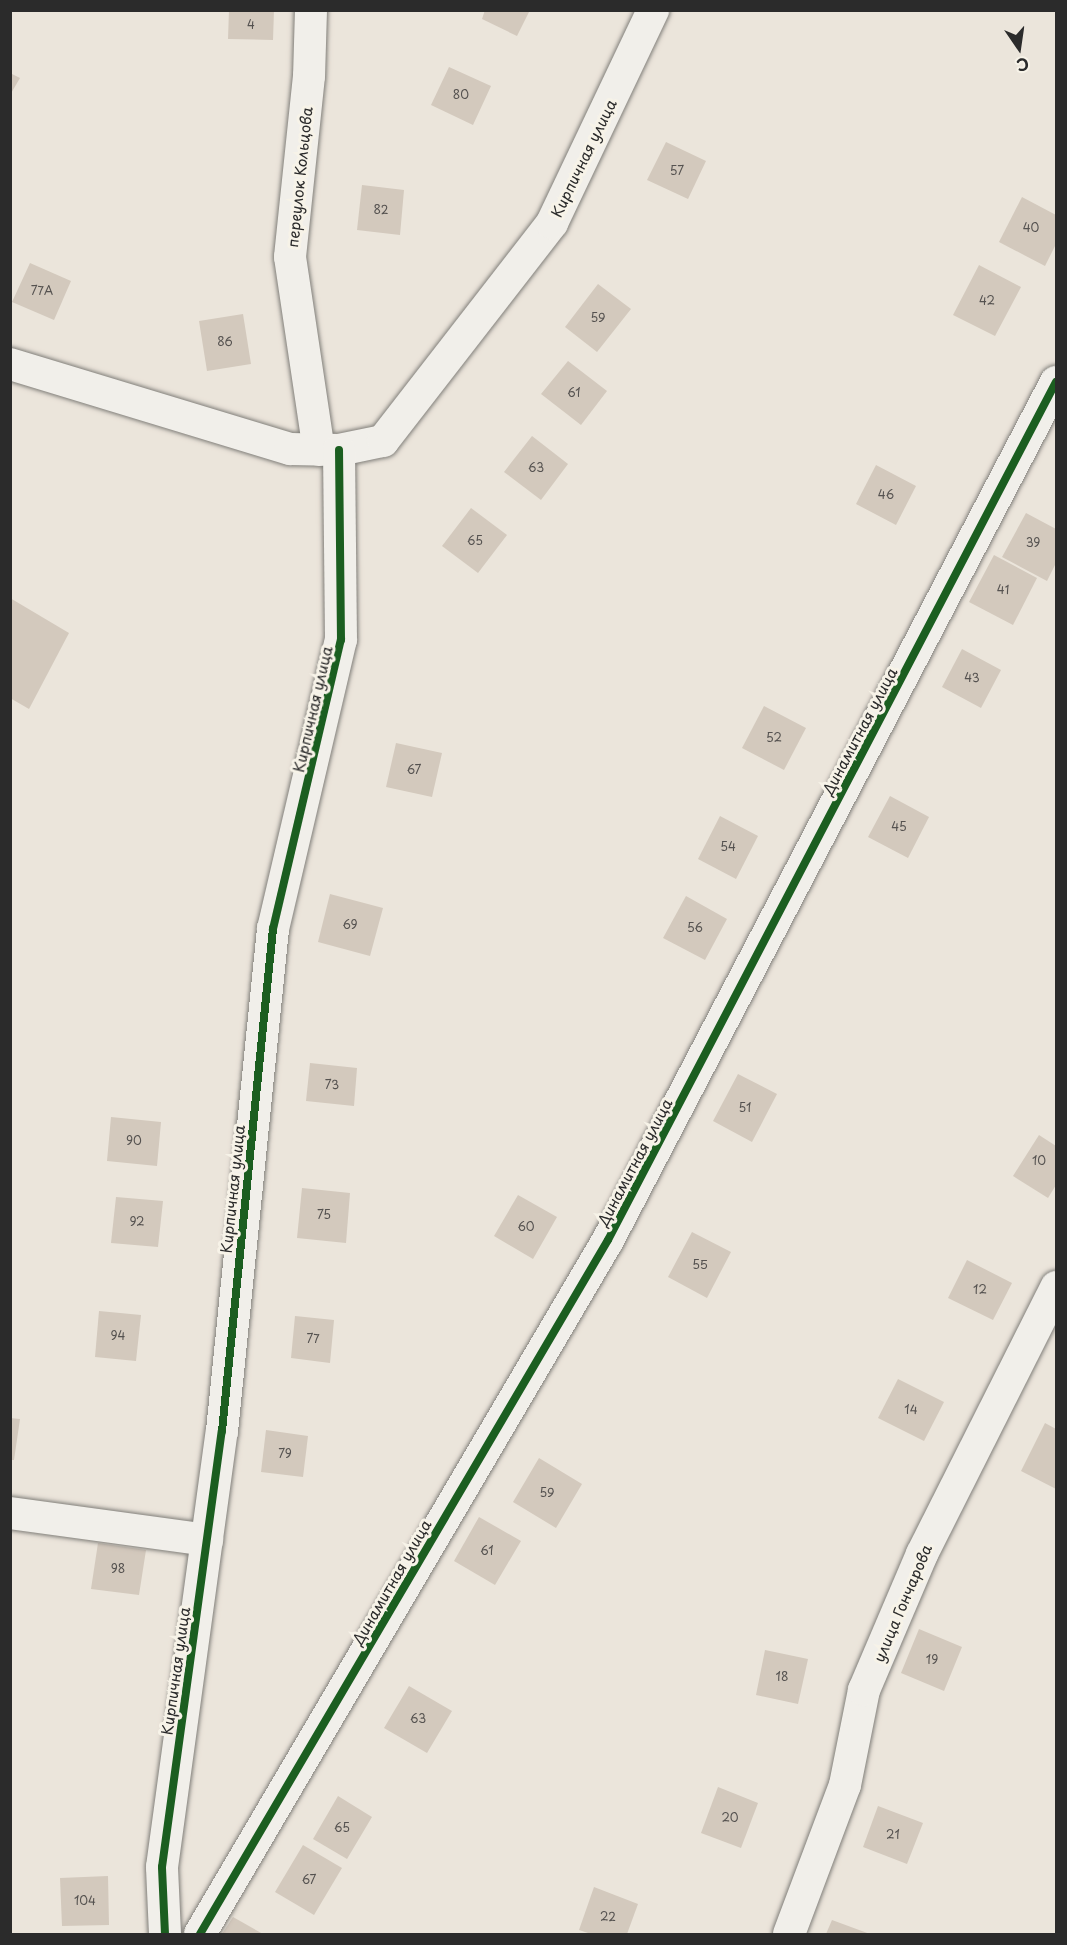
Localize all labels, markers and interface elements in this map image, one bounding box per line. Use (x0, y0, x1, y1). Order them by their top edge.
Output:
house number: 4 (247, 18, 255, 32)
north arrow (989, 18, 1049, 78)
text: С (1014, 52, 1032, 79)
house number: 80 (453, 88, 469, 102)
street label: Кирпичная улица (546, 96, 620, 220)
street label: переулок Кольцова (283, 106, 315, 248)
house number: 57 (670, 164, 684, 178)
house number: 82 (374, 203, 388, 217)
house number: 40 (1023, 221, 1039, 235)
house number: 77А (31, 284, 53, 298)
house number: 42 (979, 294, 995, 308)
house number: 59 (591, 311, 605, 325)
house number: 86 (217, 335, 233, 349)
house number: 61 (567, 386, 581, 400)
house number: 63 (528, 461, 544, 475)
house number: 46 (878, 488, 894, 502)
house number: 65 (467, 534, 483, 548)
house number: 39 (1026, 536, 1040, 550)
house number: 41 (997, 583, 1009, 597)
street label: Кирпичная улица (289, 644, 335, 774)
street label: Динамитная улица (818, 664, 900, 798)
house number: 43 (964, 671, 980, 685)
house number: 52 (766, 731, 782, 745)
house number: 67 (407, 763, 421, 777)
house number: 45 (891, 820, 907, 834)
house number: 54 (720, 840, 736, 854)
house number: 69 (342, 918, 358, 932)
house number: 56 (687, 921, 703, 935)
house number: 73 (325, 1078, 339, 1092)
street label: Динамитная улица (593, 1095, 675, 1229)
house number: 51 (739, 1101, 751, 1115)
street label: Кирпичная улица (216, 1123, 248, 1255)
house number: 90 (126, 1134, 142, 1148)
house number: 10 (1032, 1154, 1046, 1168)
house number: 75 (317, 1208, 331, 1222)
house number: 92 (129, 1215, 145, 1229)
house number: 60 (517, 1220, 535, 1234)
house number: 55 (692, 1258, 708, 1272)
house number: 12 (973, 1283, 987, 1297)
house number: 94 (111, 1329, 125, 1343)
house number: 77 (306, 1332, 320, 1346)
house number: 14 (904, 1403, 918, 1417)
house number: 79 (278, 1447, 292, 1461)
house number: 59 (540, 1486, 554, 1500)
street label: Динамитная улица (348, 1516, 434, 1648)
street label: улица Гончарова (869, 1541, 935, 1665)
house number: 61 (480, 1544, 494, 1558)
house number: 98 (111, 1562, 125, 1576)
street label: Кирпичная улица (157, 1605, 193, 1737)
house number: 19 (926, 1653, 938, 1667)
house number: 18 (776, 1670, 788, 1684)
house number: 63 (410, 1712, 426, 1726)
house number: 20 (721, 1811, 739, 1825)
house number: 65 (334, 1821, 350, 1835)
house number: 21 (886, 1828, 900, 1842)
house number: 67 (302, 1873, 316, 1887)
house number: 104 (74, 1894, 96, 1908)
house number: 22 (600, 1910, 616, 1924)

